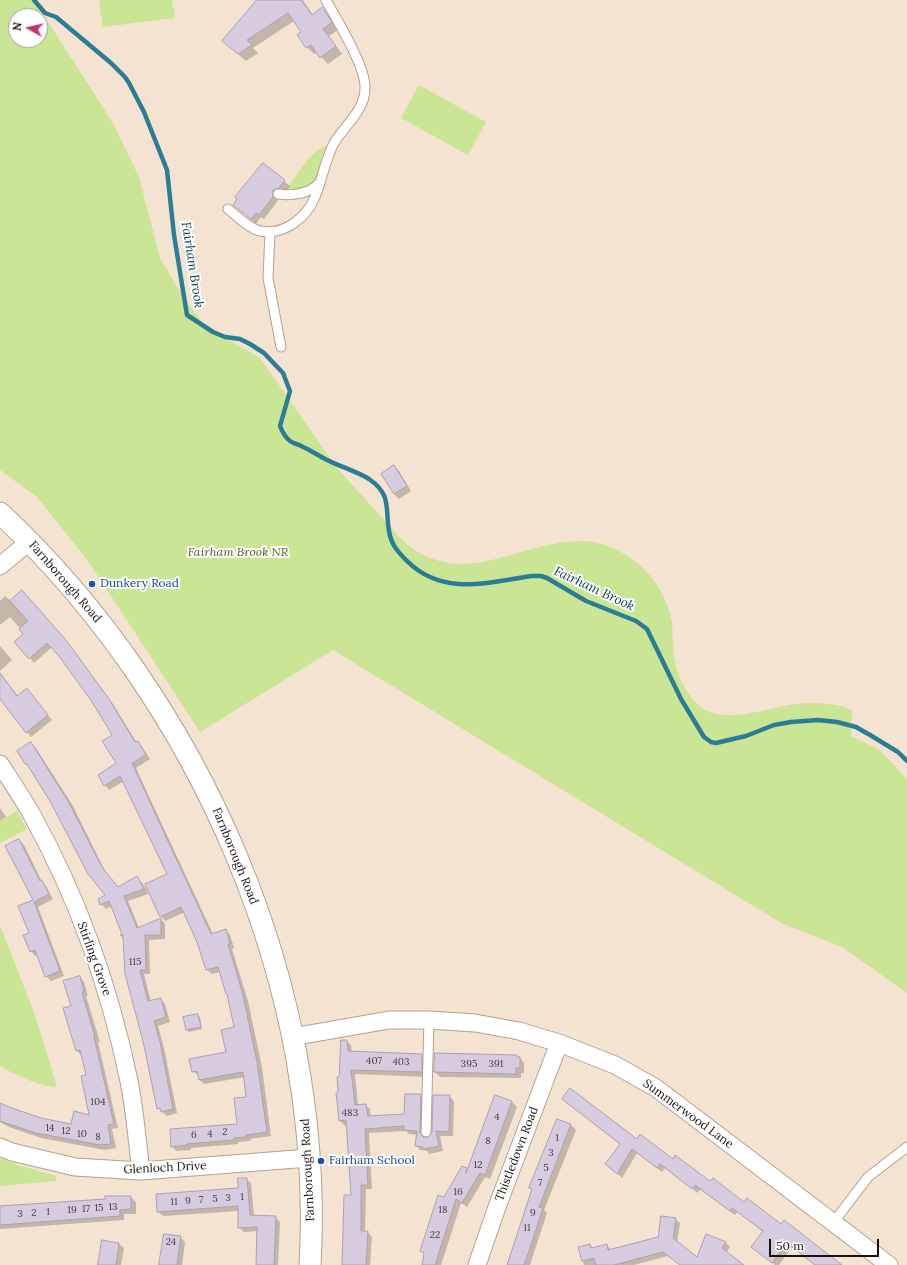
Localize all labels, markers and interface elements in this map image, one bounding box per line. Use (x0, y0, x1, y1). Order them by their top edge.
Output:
north arrow (8, 8, 48, 48)
text: N (10, 21, 25, 32)
water label: Fairham Brook (177, 221, 207, 309)
street label: Farnborough Road (26, 538, 104, 626)
park label: Fairham Brook NR (188, 546, 288, 560)
water label: Fairham Brook (551, 563, 637, 615)
place label: Dunkery Road (100, 577, 179, 591)
marker: Dunkery Road (87, 579, 97, 589)
street label: Farnborough Road (209, 805, 261, 907)
street label: Stirling Grove (74, 920, 114, 998)
house number: 115 (129, 956, 141, 968)
house number: 407 (366, 1055, 382, 1067)
house number: 403 (392, 1056, 410, 1068)
house number: 395 (461, 1058, 477, 1070)
house number: 391 (489, 1058, 503, 1070)
street label: Summerwood Lane (640, 1076, 736, 1152)
house number: 104 (90, 1096, 106, 1108)
street label: Thistledown Road (492, 1105, 542, 1203)
house number: 483 (342, 1107, 358, 1119)
house number: 4 (494, 1111, 500, 1123)
street label: Farnborough Road (298, 1118, 318, 1222)
house number: 14 (45, 1122, 55, 1134)
house number: 12 (61, 1125, 71, 1137)
house number: 2 (222, 1126, 228, 1138)
house number: 10 (77, 1128, 87, 1140)
house number: 4 (207, 1128, 213, 1140)
house number: 6 (191, 1129, 197, 1141)
house number: 8 (95, 1131, 101, 1143)
house number: 1 (555, 1132, 559, 1144)
house number: 8 (485, 1135, 491, 1147)
house number: 3 (548, 1147, 554, 1159)
place label: Fairham School (329, 1154, 415, 1168)
marker: Fairham School (316, 1156, 326, 1166)
street label: Glenloch Drive (123, 1159, 207, 1177)
house number: 12 (473, 1159, 483, 1171)
house number: 5 (543, 1162, 549, 1174)
house number: 7 (538, 1177, 542, 1189)
house number: 16 (453, 1186, 463, 1198)
house number: 1 (240, 1191, 244, 1203)
house number: 3 (225, 1192, 231, 1204)
house number: 5 (212, 1193, 218, 1205)
house number: 7 (199, 1194, 203, 1206)
house number: 9 (185, 1195, 191, 1207)
house number: 11 (170, 1196, 178, 1208)
house number: 13 (108, 1201, 118, 1213)
house number: 15 (94, 1202, 104, 1214)
house number: 17 (82, 1203, 90, 1215)
house number: 19 (67, 1204, 77, 1216)
house number: 18 (438, 1204, 448, 1216)
house number: 1 (46, 1206, 50, 1218)
house number: 2 (31, 1207, 37, 1219)
house number: 9 (530, 1207, 536, 1219)
house number: 3 (17, 1208, 23, 1220)
house number: 11 (523, 1222, 531, 1234)
house number: 22 (430, 1229, 440, 1241)
scale bar (771, 1231, 881, 1257)
house number: 24 (166, 1236, 176, 1248)
text: 50 m (776, 1238, 804, 1253)

